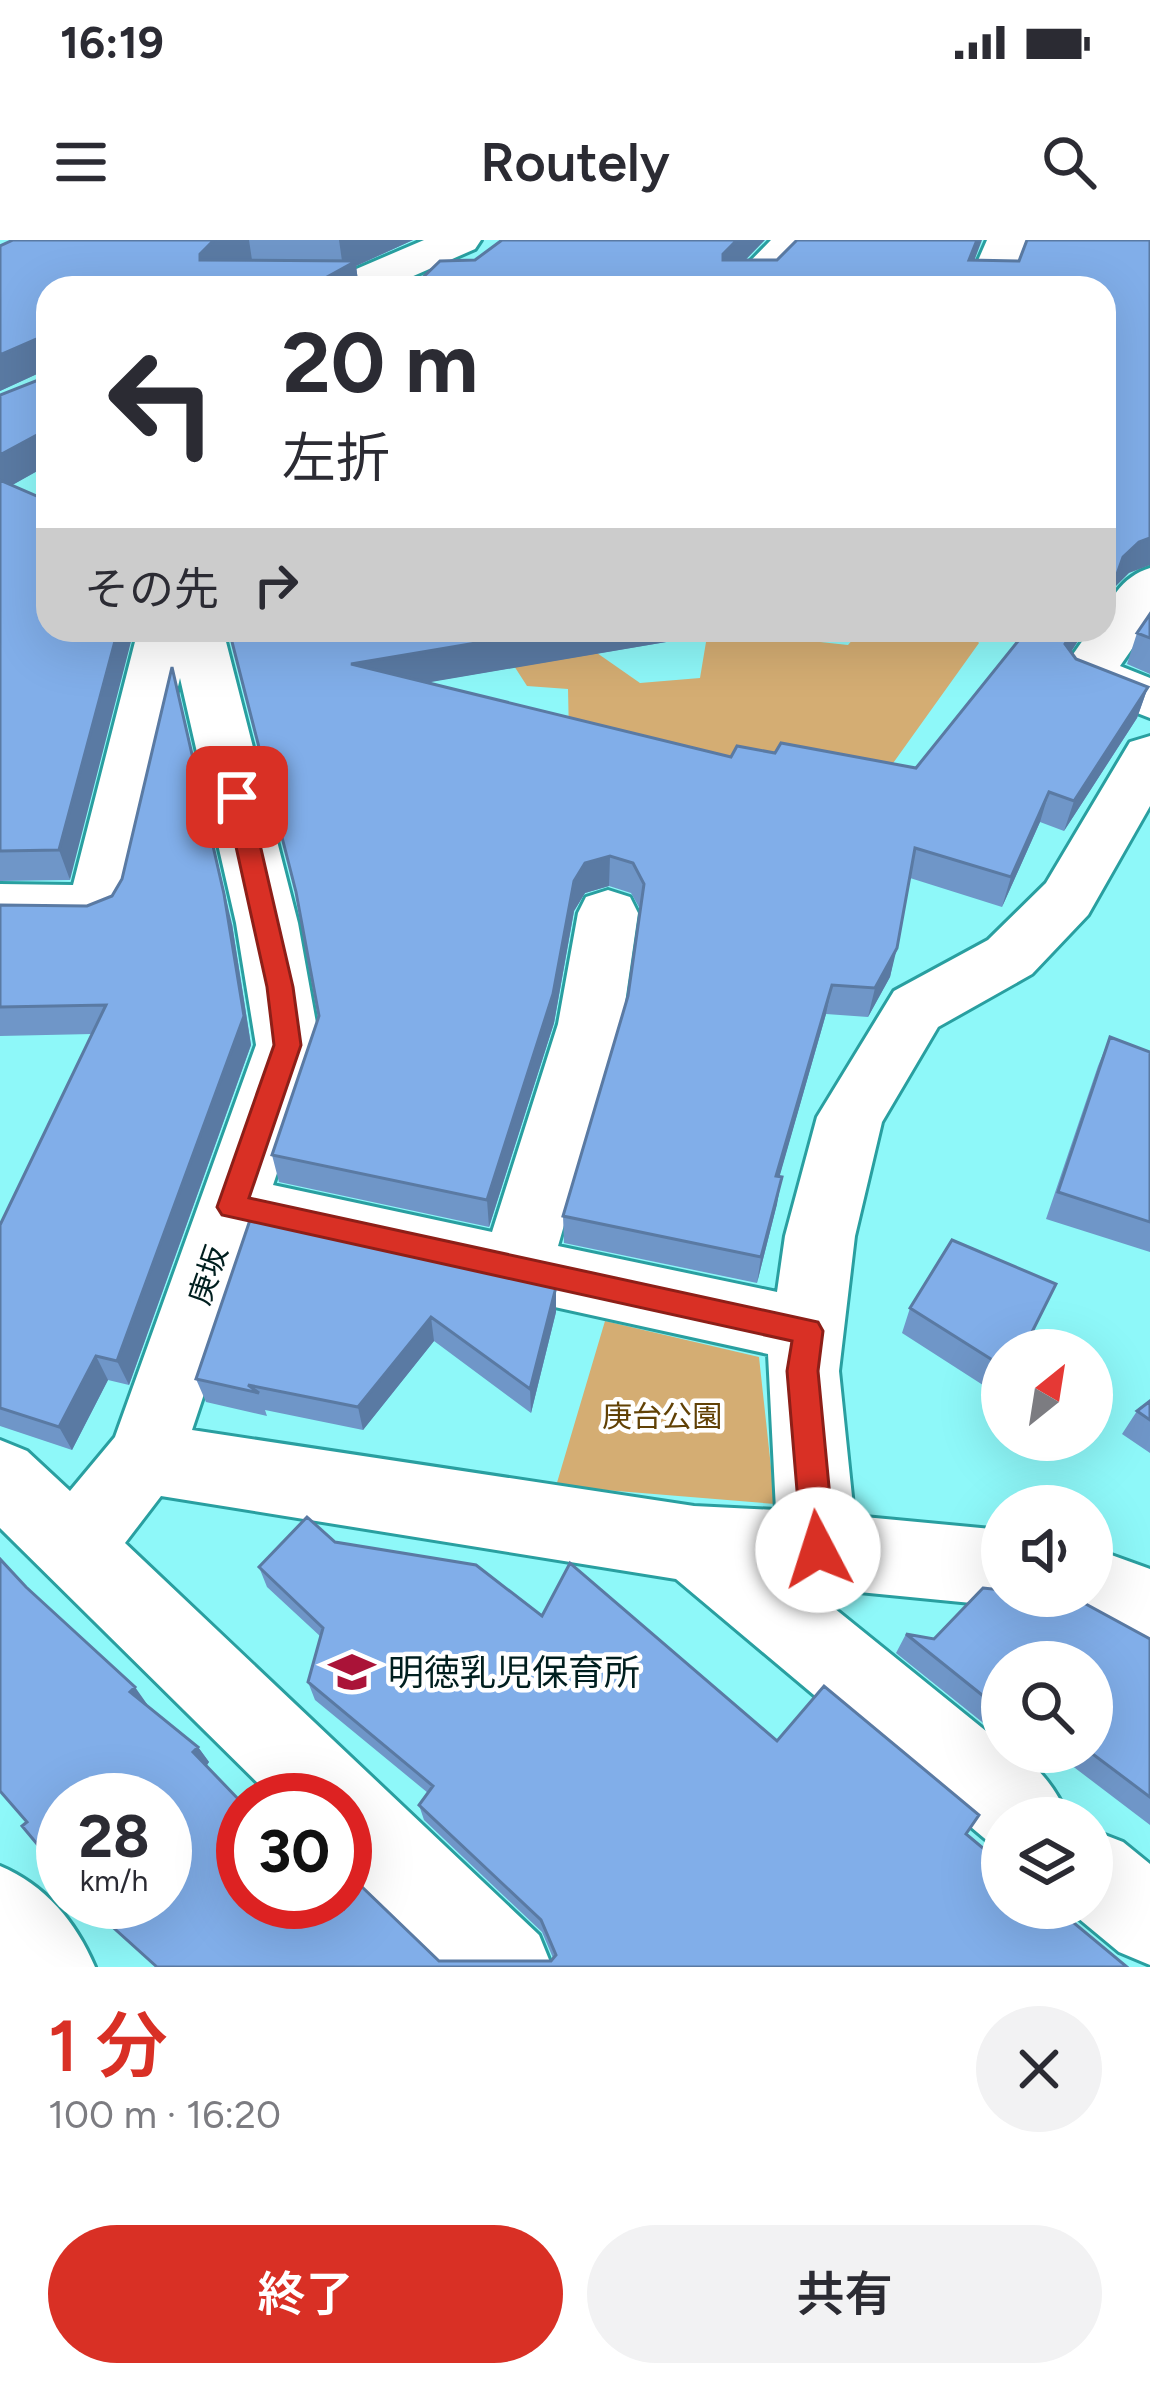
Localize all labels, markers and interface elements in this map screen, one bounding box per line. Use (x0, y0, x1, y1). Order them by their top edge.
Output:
text: 16:19 (60, 15, 164, 69)
icon: menu (48, 129, 114, 195)
icon: search (1036, 129, 1102, 195)
text: Routely (480, 130, 670, 195)
text: 20 m (282, 312, 478, 413)
icon: left (84, 324, 240, 480)
text: 左折 (282, 426, 390, 491)
icon: right (243, 552, 309, 618)
text: その先 (84, 562, 219, 616)
pin (186, 746, 288, 848)
icon: arrive (204, 764, 270, 830)
street label: 庚坂 (181, 1241, 235, 1309)
north arrow (981, 1329, 1113, 1461)
map controls (981, 1329, 1113, 1929)
park label: 庚台公園 (602, 1398, 722, 1435)
button: sound (981, 1485, 1113, 1617)
position arrow (755, 1487, 881, 1613)
button: search (981, 1641, 1113, 1773)
school or university icon: 明徳乳児保育所 (327, 1647, 377, 1697)
place label: 明徳乳児保育所 (388, 1651, 640, 1694)
speed limit sign: 30 (216, 1773, 372, 1929)
button: layers (981, 1797, 1113, 1929)
text: 28 (78, 1800, 150, 1872)
text: km/h (80, 1862, 148, 1899)
text: 1 分 (48, 2003, 168, 2089)
button: close (976, 2006, 1102, 2132)
text: 100 m · 16:20 (48, 2091, 281, 2138)
button: 終了 (48, 2225, 563, 2363)
button: 共有 (587, 2225, 1102, 2363)

